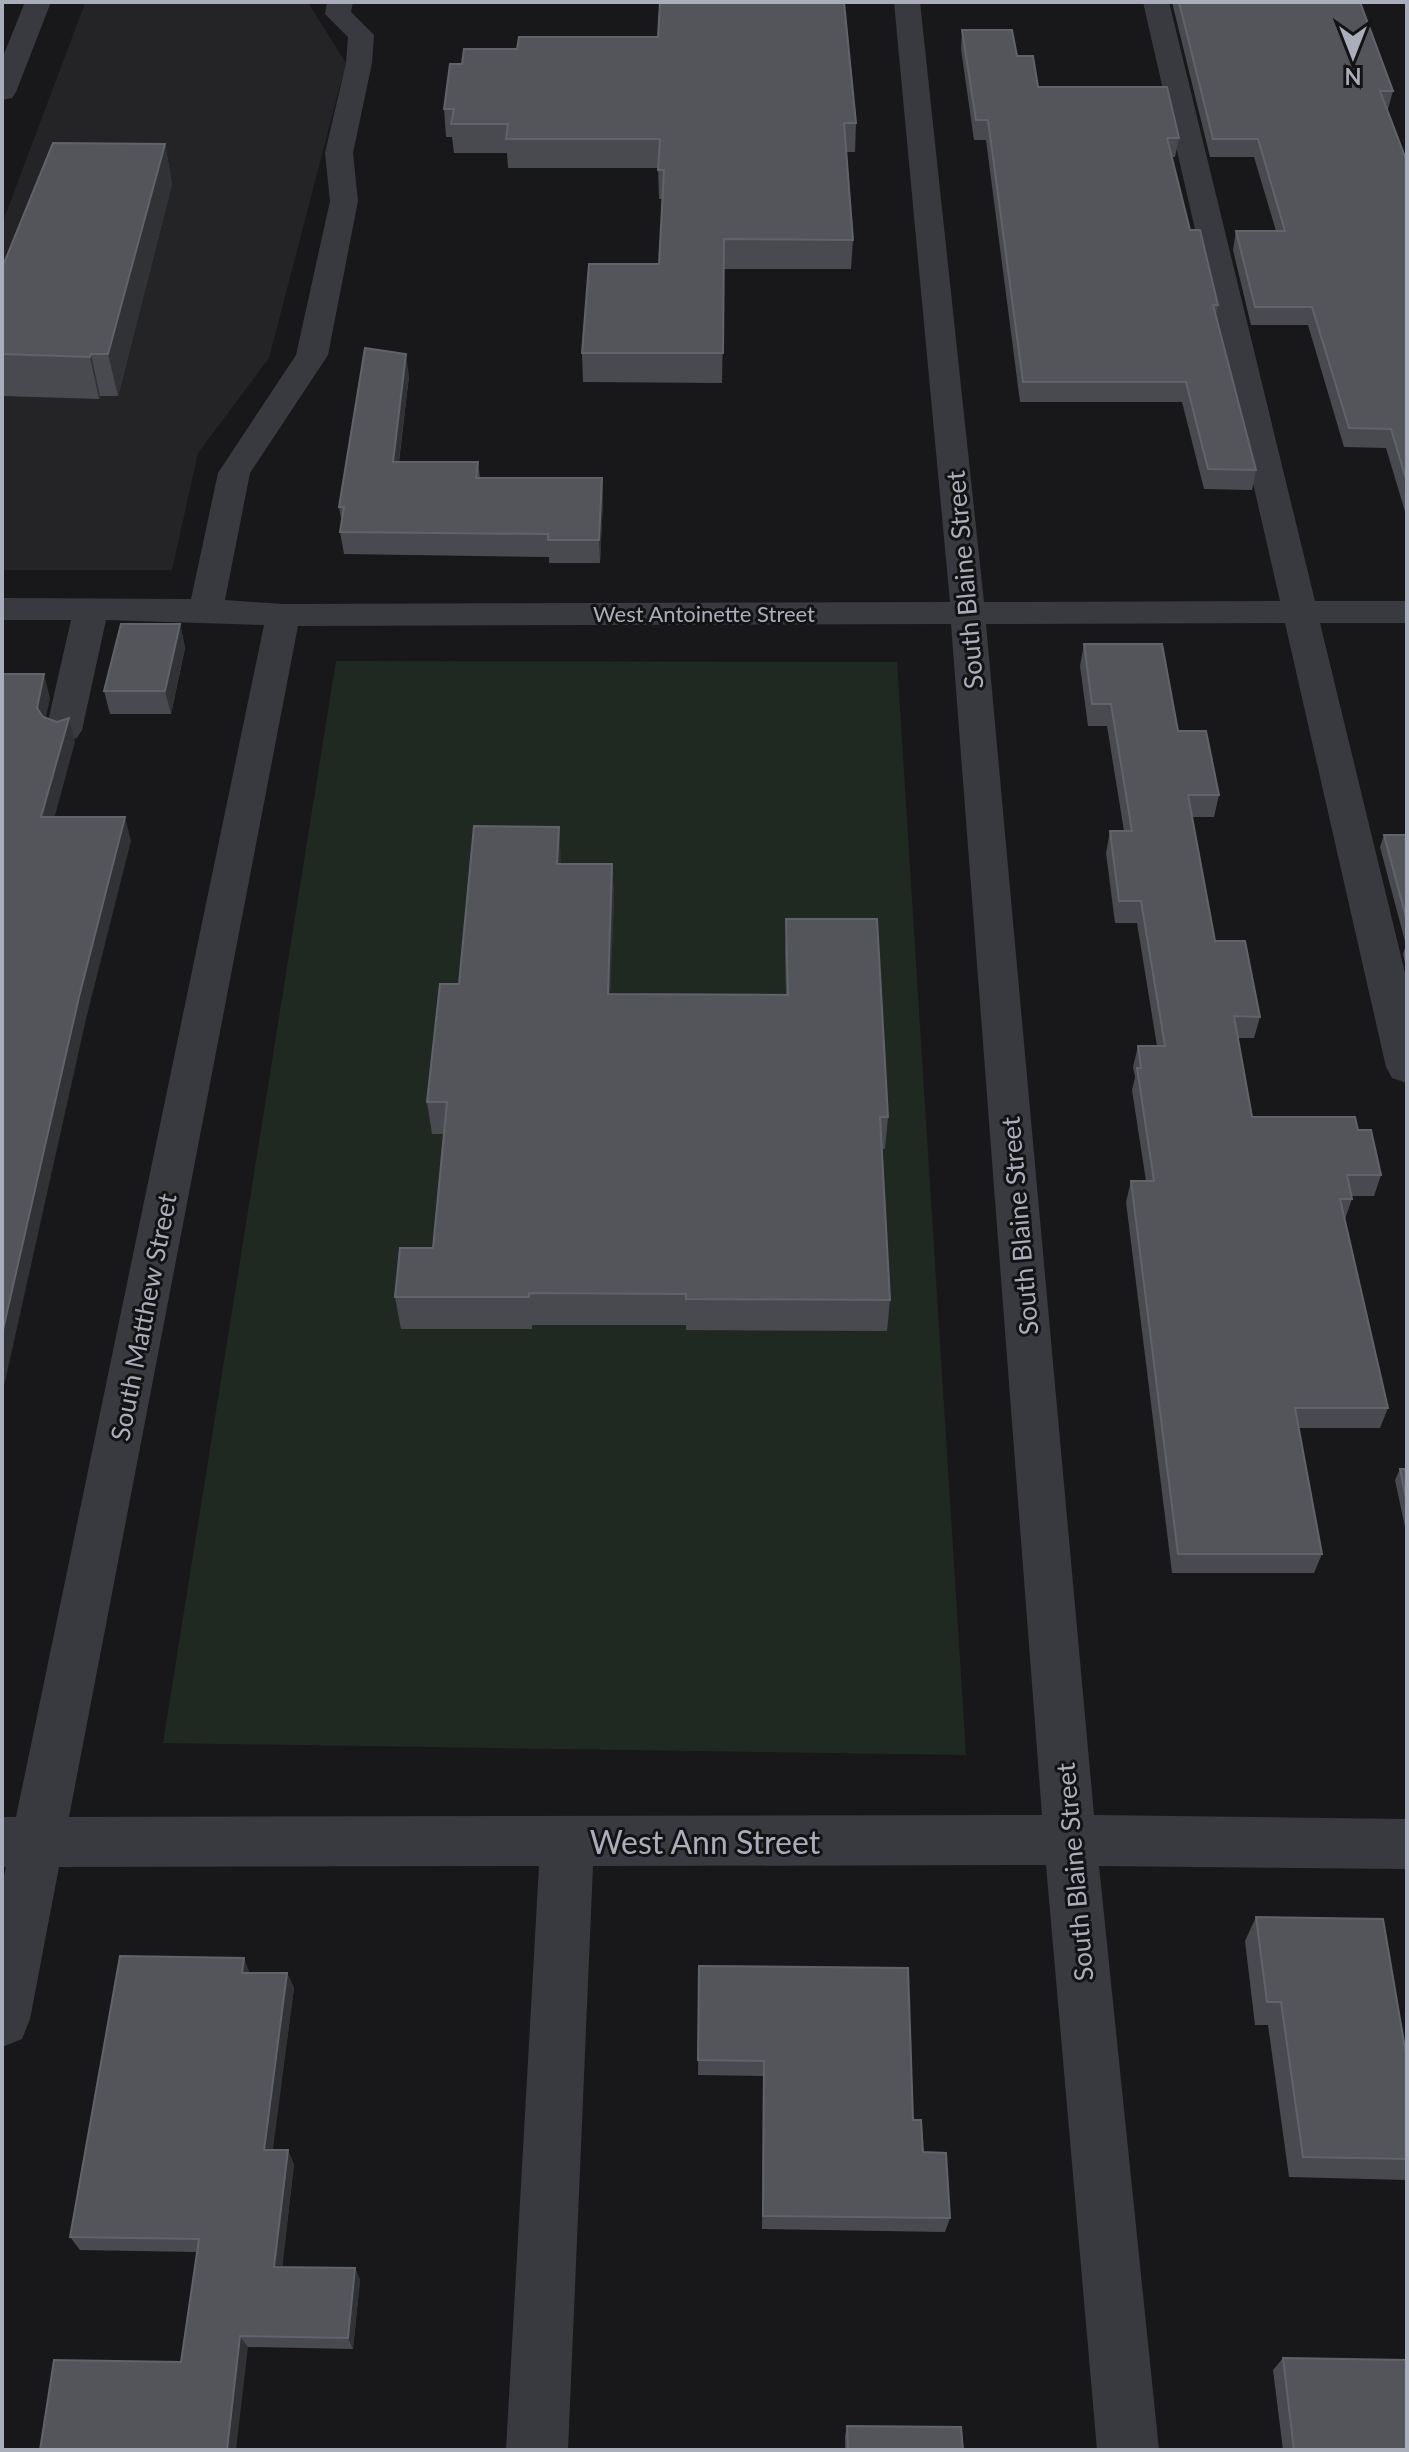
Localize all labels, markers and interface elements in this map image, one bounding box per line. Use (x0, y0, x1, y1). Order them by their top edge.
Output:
north arrow (1313, 16, 1393, 96)
text: N (1345, 63, 1361, 90)
street label: South Blaine Street (938, 469, 989, 690)
street label: West Antoinette Street (593, 600, 815, 627)
street label: South Blaine Street (993, 1115, 1044, 1336)
street label: South Matthew Street (103, 1190, 183, 1443)
street label: South Blaine Street (1048, 1761, 1099, 1982)
street label: West Ann Street (590, 1822, 821, 1861)

